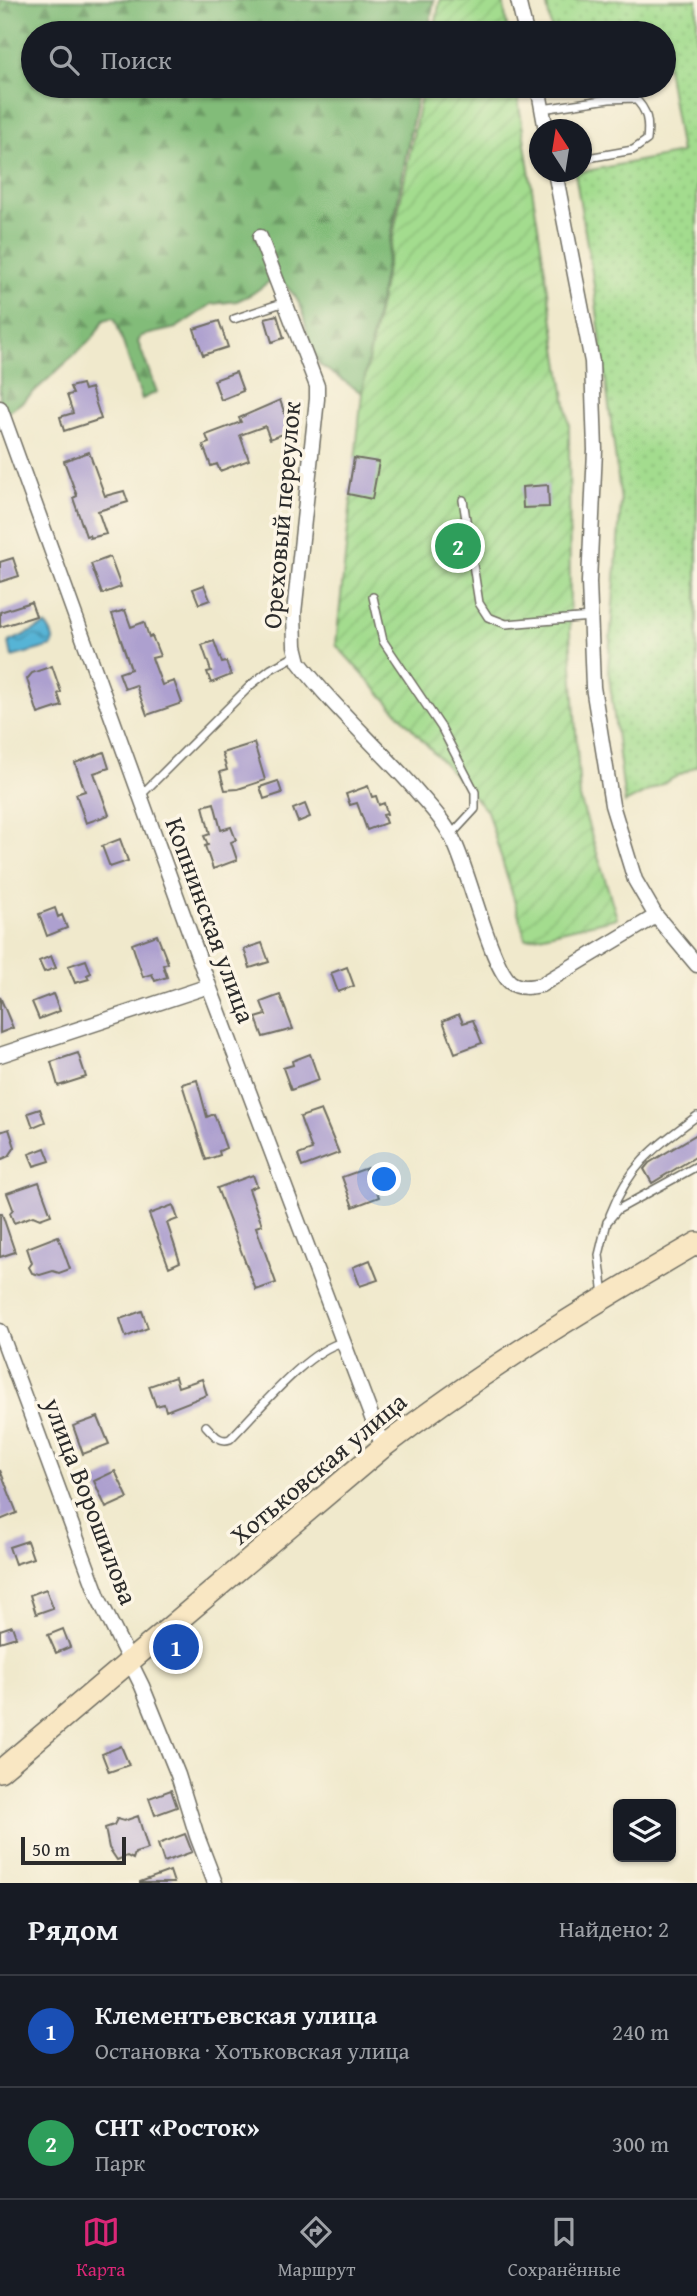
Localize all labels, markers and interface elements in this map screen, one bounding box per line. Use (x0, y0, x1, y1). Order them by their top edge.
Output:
search box (21, 21, 676, 98)
text: Поиск (101, 40, 172, 79)
icon: search (45, 41, 83, 79)
north arrow (529, 119, 592, 182)
street label: Ореховый переулок (252, 399, 310, 630)
pin: 2 (435, 520, 481, 572)
street label: Копнинская улица (156, 812, 266, 1029)
your location (367, 1162, 401, 1196)
street label: Хотьковская улица (221, 1382, 415, 1554)
street label: улица Ворошилова (33, 1391, 149, 1611)
pin: 1 (153, 1621, 199, 1673)
map controls (613, 1799, 676, 1862)
button: layers (613, 1799, 676, 1862)
scale bar (21, 1834, 126, 1866)
text: 50 m (32, 1835, 70, 1863)
text: Рядом (28, 1907, 119, 1951)
text: Найдено: 2 (559, 1912, 669, 1945)
text: Клементьевская улица (95, 1995, 377, 2034)
text: 1 (45, 2015, 57, 2048)
text: 240 m (612, 2015, 669, 2048)
text: Остановка · Хотьковская улица (95, 2034, 409, 2067)
text: СНТ «Росток» (95, 2107, 260, 2146)
text: 2 (45, 2127, 57, 2160)
text: 300 m (612, 2127, 669, 2160)
text: Парк (95, 2146, 145, 2179)
tab: Карта (76, 2213, 125, 2283)
tab: Маршрут (278, 2213, 355, 2283)
tab: Сохранённые (508, 2213, 621, 2283)

